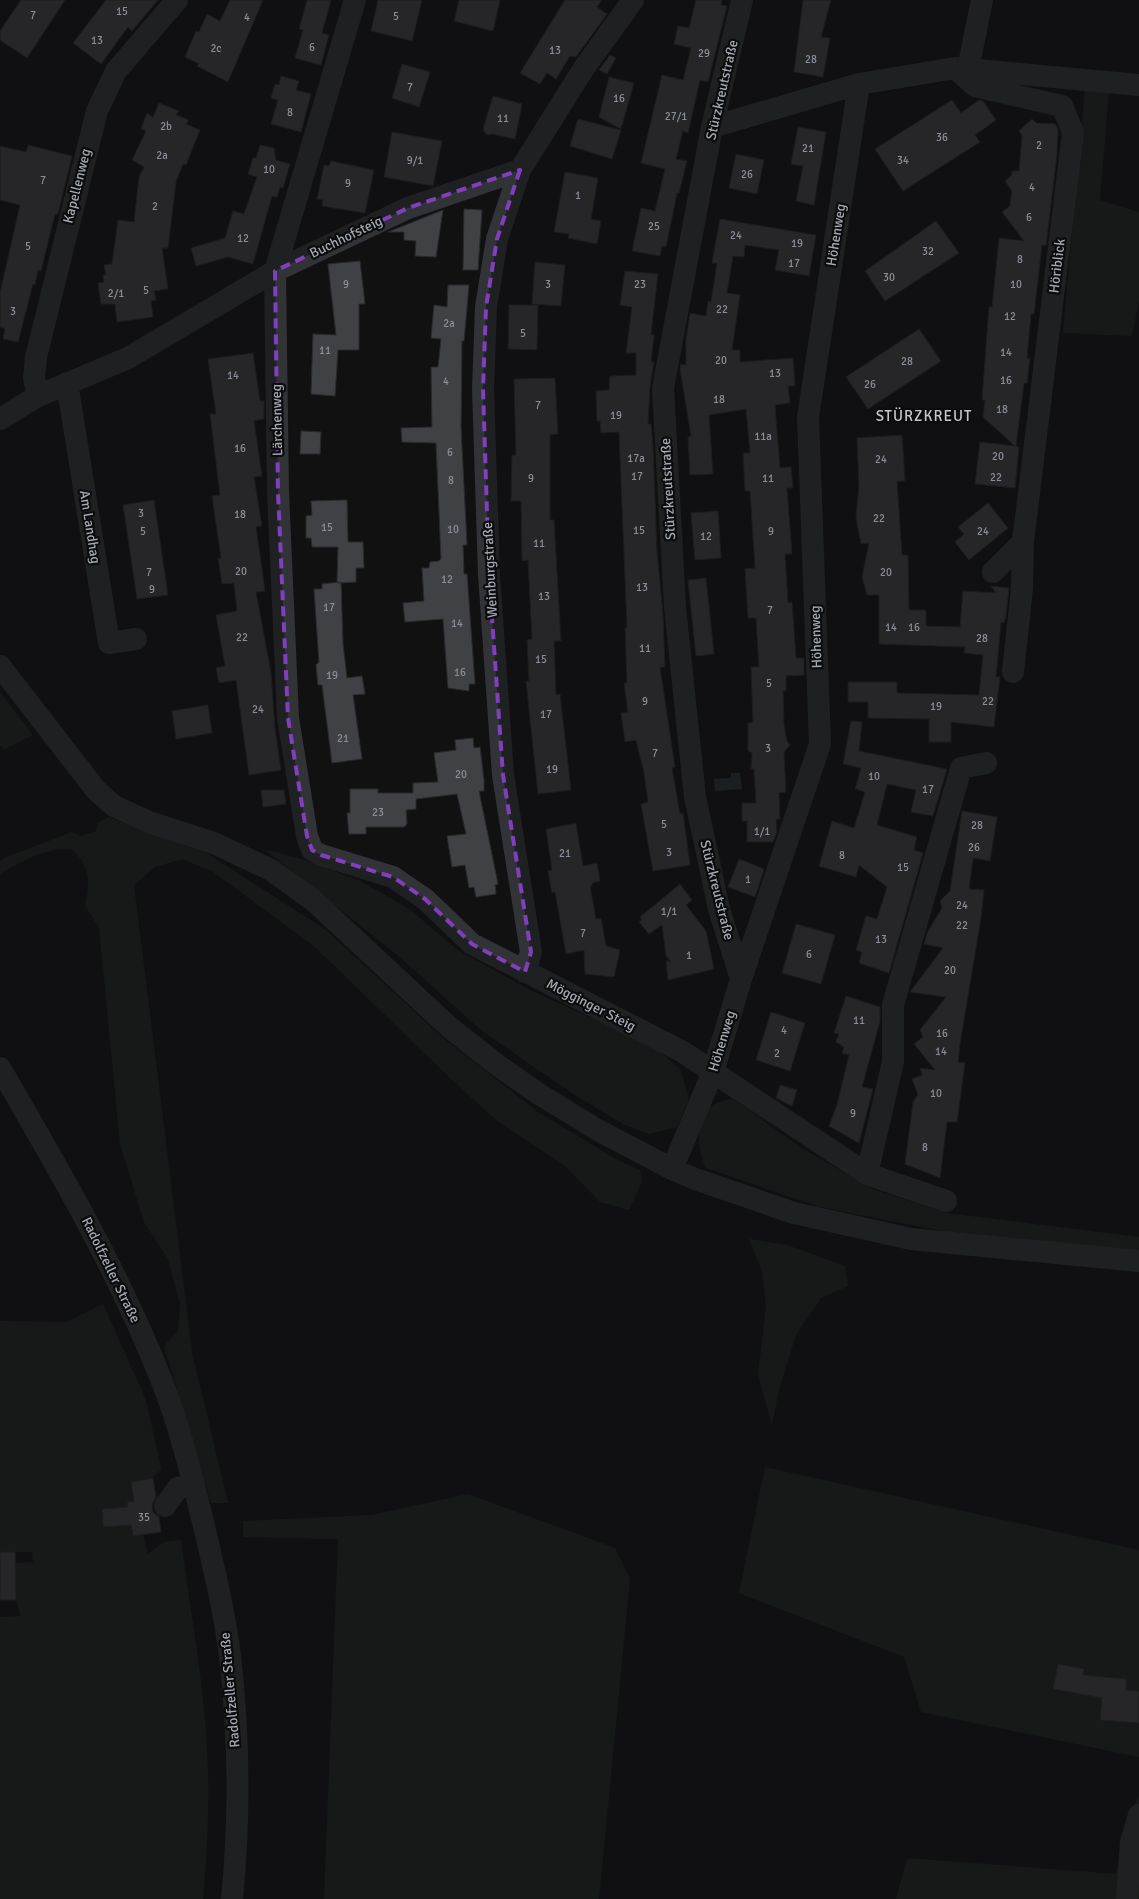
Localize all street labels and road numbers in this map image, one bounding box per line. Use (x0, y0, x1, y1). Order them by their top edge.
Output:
street label: Stürzkreutstraße (702, 38, 742, 142)
street label: Kapellenweg (59, 147, 95, 225)
street label: Höhenweg (823, 203, 849, 267)
street label: Buchhofsteig (307, 212, 385, 262)
street label: Höriblick (1045, 238, 1069, 294)
street label: Lärchenweg (268, 384, 286, 456)
street label: Stürzkreutstraße (657, 437, 679, 541)
street label: Am Landhag (76, 489, 104, 565)
street label: Weinburgstraße (479, 522, 501, 618)
street label: Höhenweg (806, 605, 826, 669)
street label: Stürzkreutstraße (696, 838, 738, 942)
street label: Mögginger Steig (543, 975, 639, 1035)
street label: Höhenweg (705, 1008, 739, 1074)
street label: Radolfzeller Straße (78, 1214, 144, 1326)
street label: Radolfzeller Straße (216, 1632, 244, 1748)

